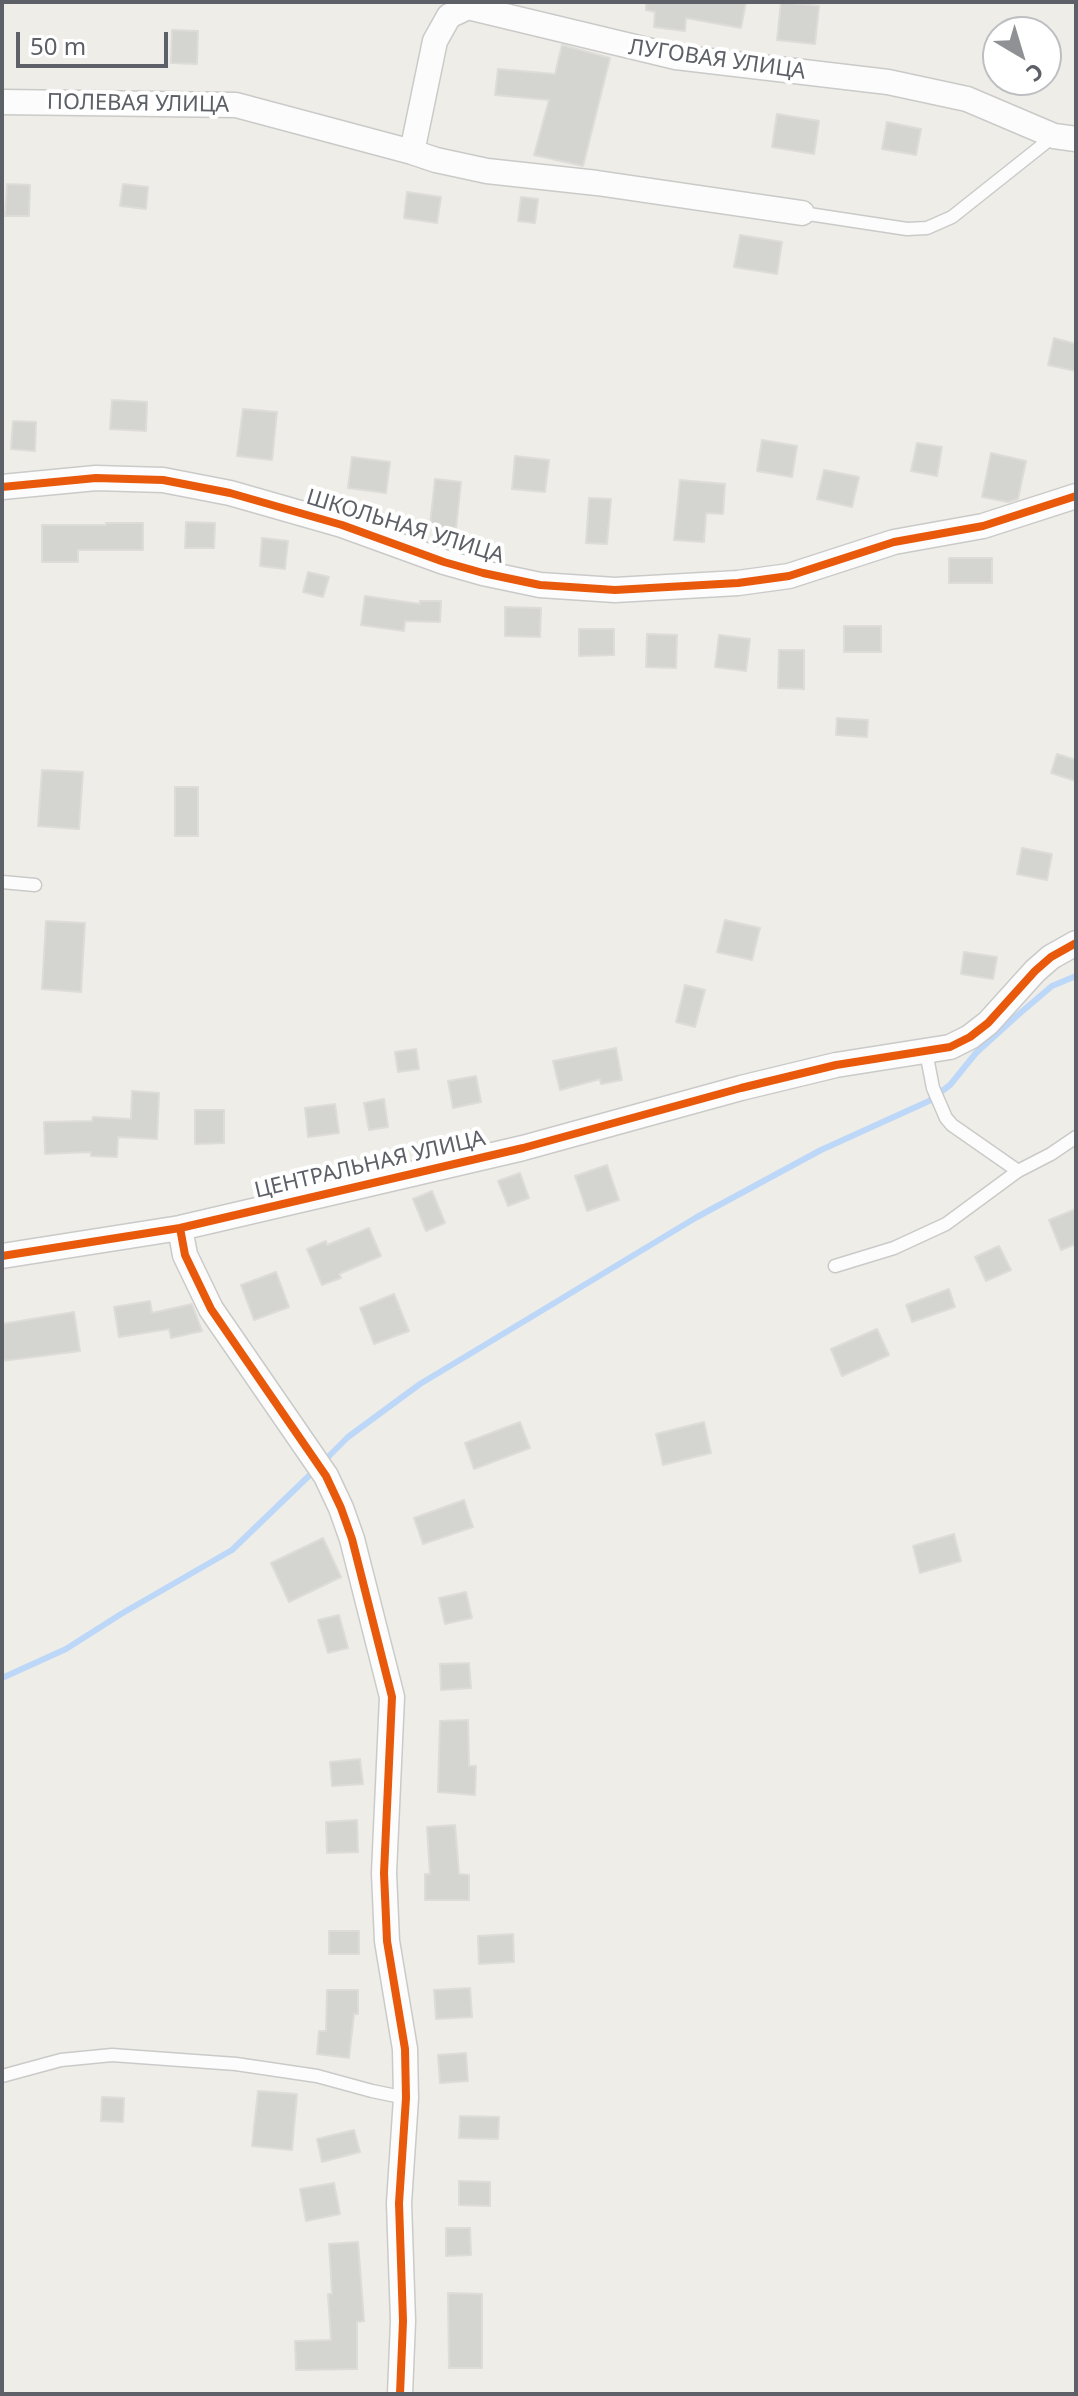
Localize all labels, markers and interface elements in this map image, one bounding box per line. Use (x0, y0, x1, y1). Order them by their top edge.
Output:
scale bar (20, 16, 172, 66)
north arrow (982, 16, 1062, 96)
text: 50 m (30, 29, 86, 62)
street label: ЛУГОВАЯ УЛИЦА (627, 35, 807, 85)
text: С (1021, 57, 1050, 90)
street label: ПОЛЕВАЯ УЛИЦА (47, 89, 229, 119)
street label: ШКОЛЬНАЯ УЛИЦА (303, 484, 507, 570)
street label: ЦЕНТРАЛЬНАЯ УЛИЦА (252, 1126, 488, 1204)

